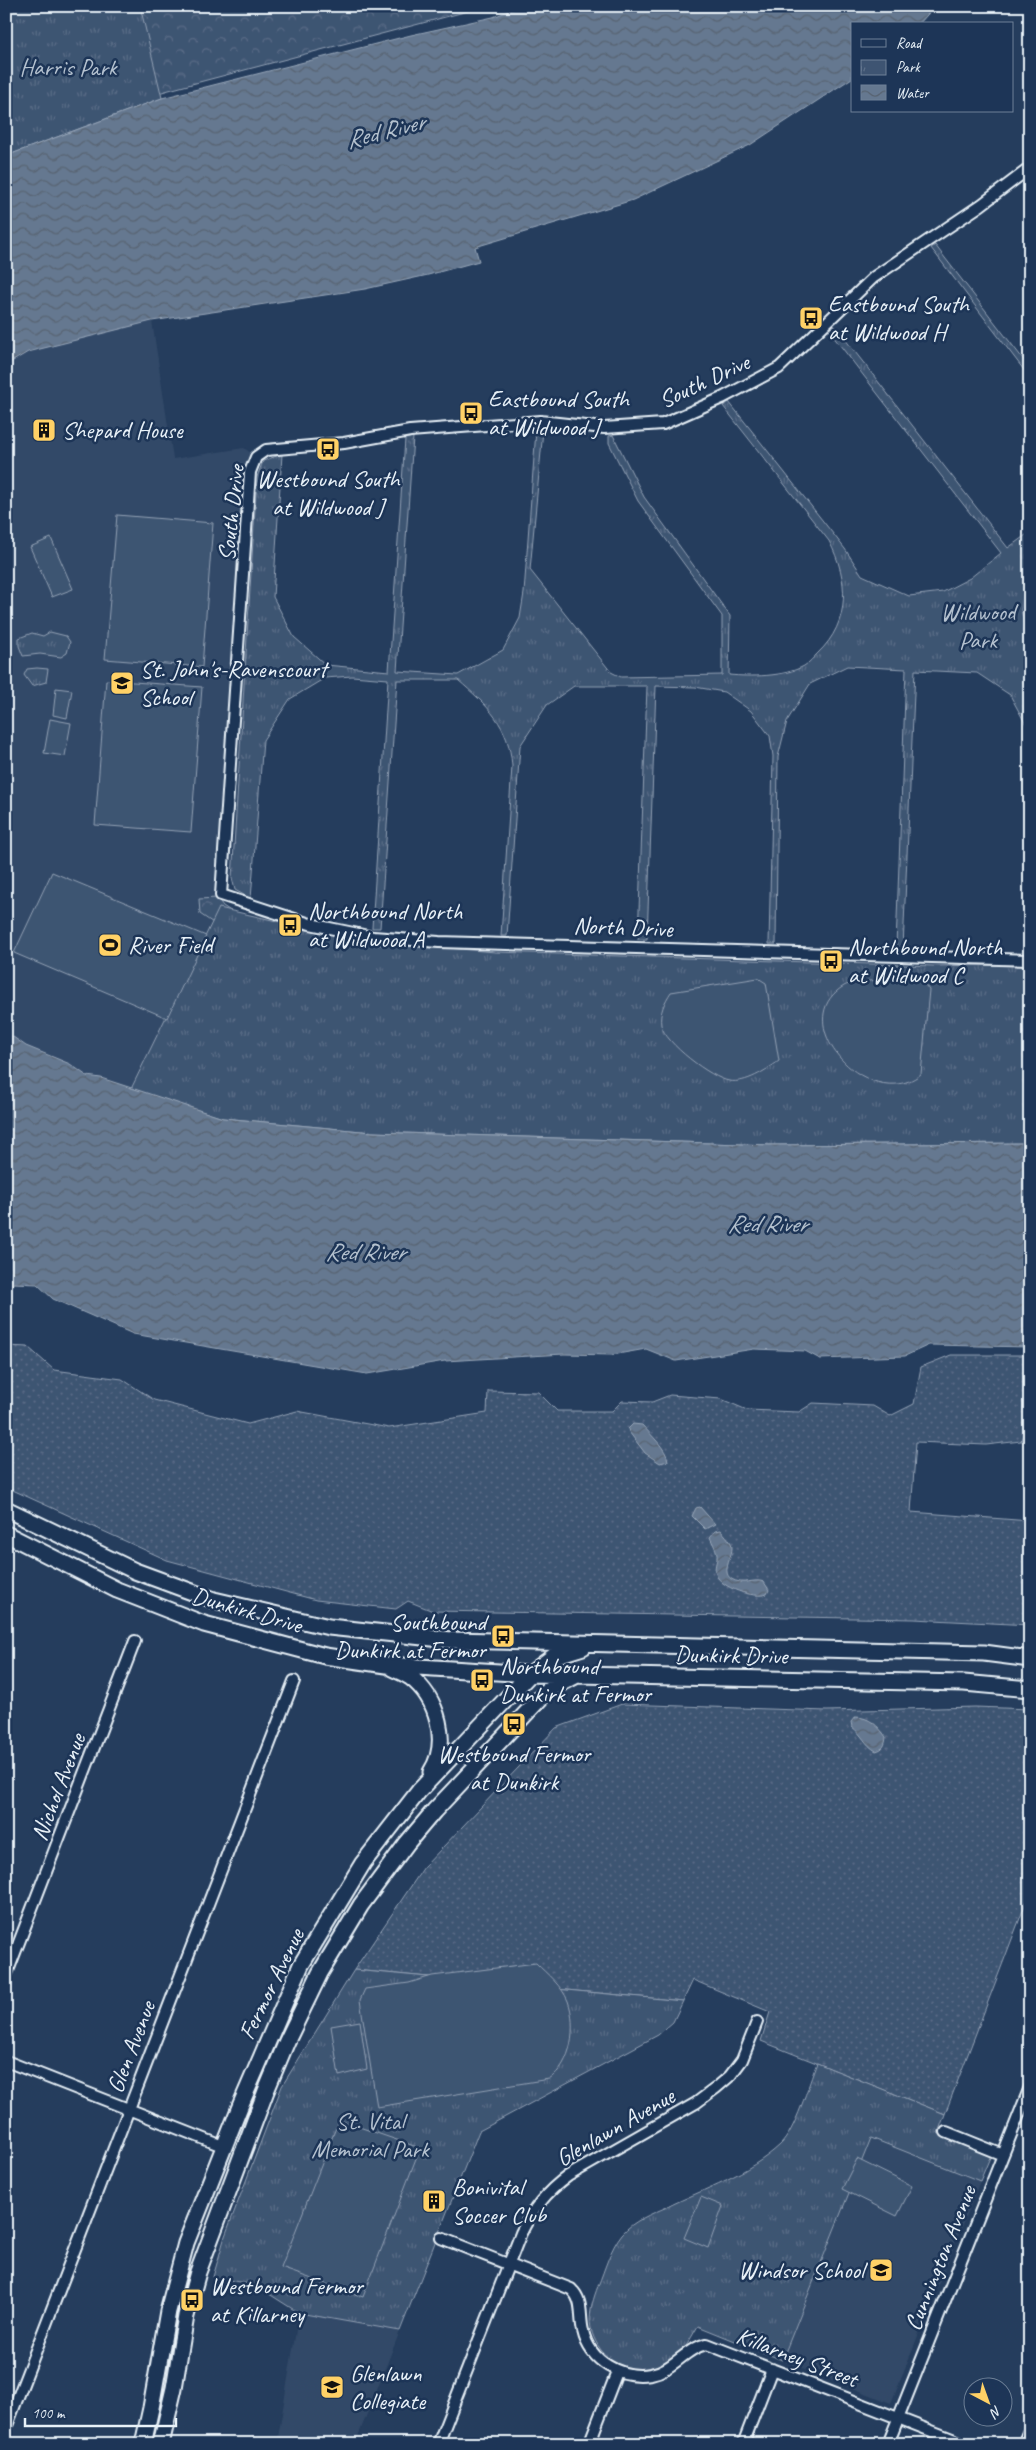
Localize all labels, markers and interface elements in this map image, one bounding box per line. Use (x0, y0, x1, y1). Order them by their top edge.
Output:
legend (851, 22, 1014, 112)
text: Road (896, 34, 923, 53)
park label: Harris Park (19, 52, 119, 82)
text: Park (896, 58, 921, 77)
text: Water (896, 84, 930, 103)
water label: Red River (342, 105, 431, 156)
place label: Eastbound South at Wildwood H (828, 289, 971, 347)
bus stop icon: Eastbound South at Wildwood H (798, 305, 824, 331)
street label: South Drive (654, 346, 756, 415)
place label: Eastbound South at Wildwood J (488, 384, 631, 442)
bus stop icon: Eastbound South at Wildwood J (458, 400, 484, 426)
place label: Shepard House (62, 415, 185, 445)
building icon: Shepard House (31, 417, 57, 443)
bus stop icon: Westbound South at Wildwood J (315, 436, 341, 462)
street label: South Drive (211, 461, 251, 562)
place label: Westbound South at Wildwood J (256, 464, 401, 522)
park label: Wildwood Park (941, 597, 1019, 655)
place label: St. John's-Ravenscourt School (140, 654, 330, 712)
school or university icon: St. John's-Ravenscourt School (109, 670, 135, 696)
place label: Northbound North at Wildwood A (308, 896, 464, 954)
street label: North Drive (573, 910, 675, 944)
bus stop icon: Northbound North at Wildwood A (277, 912, 303, 938)
place label: River Field (128, 930, 216, 960)
sports icon: River Field (97, 932, 123, 958)
place label: Northbound North at Wildwood C (848, 932, 1004, 990)
bus stop icon: Northbound North at Wildwood C (818, 948, 844, 974)
water label: Red River (727, 1208, 811, 1240)
water label: Red River (325, 1236, 409, 1268)
street label: Dunkirk Drive (189, 1580, 307, 1641)
place label: Southbound Dunkirk at Fermor (335, 1607, 490, 1665)
bus stop icon: Southbound Dunkirk at Fermor (490, 1623, 516, 1649)
street label: Dunkirk Drive (674, 1639, 790, 1671)
place label: Northbound Dunkirk at Fermor (500, 1651, 653, 1709)
bus stop icon: Northbound Dunkirk at Fermor (469, 1667, 495, 1693)
bus stop icon: Westbound Fermor at Dunkirk (501, 1711, 527, 1737)
street label: Nichol Avenue (24, 1727, 93, 1845)
place label: Westbound Fermor at Dunkirk (438, 1739, 593, 1797)
street label: Fermor Avenue (231, 1922, 312, 2044)
street label: Glen Avenue (100, 1995, 163, 2097)
street label: Glenlawn Avenue (550, 2080, 682, 2173)
park label: St. Vital Memorial Park (311, 2106, 431, 2164)
place label: Bonivital Soccer Club (452, 2172, 547, 2230)
street label: Cunnington Avenue (897, 2179, 983, 2335)
building icon: Bonivital Soccer Club (421, 2188, 447, 2214)
place label: Windsor School (738, 2255, 868, 2285)
school or university icon: Windsor School (868, 2257, 894, 2283)
place label: Westbound Fermor at Killarney (210, 2271, 365, 2329)
bus stop icon: Westbound Fermor at Killarney (179, 2287, 205, 2313)
street label: Killarney Street (732, 2320, 864, 2395)
place label: Glenlawn Collegiate (350, 2358, 427, 2416)
school or university icon: Glenlawn Collegiate (319, 2374, 345, 2400)
north arrow (964, 2378, 1014, 2428)
scale bar (25, 2395, 176, 2427)
text: N (986, 2402, 1005, 2422)
text: 100 m (32, 2404, 66, 2423)

